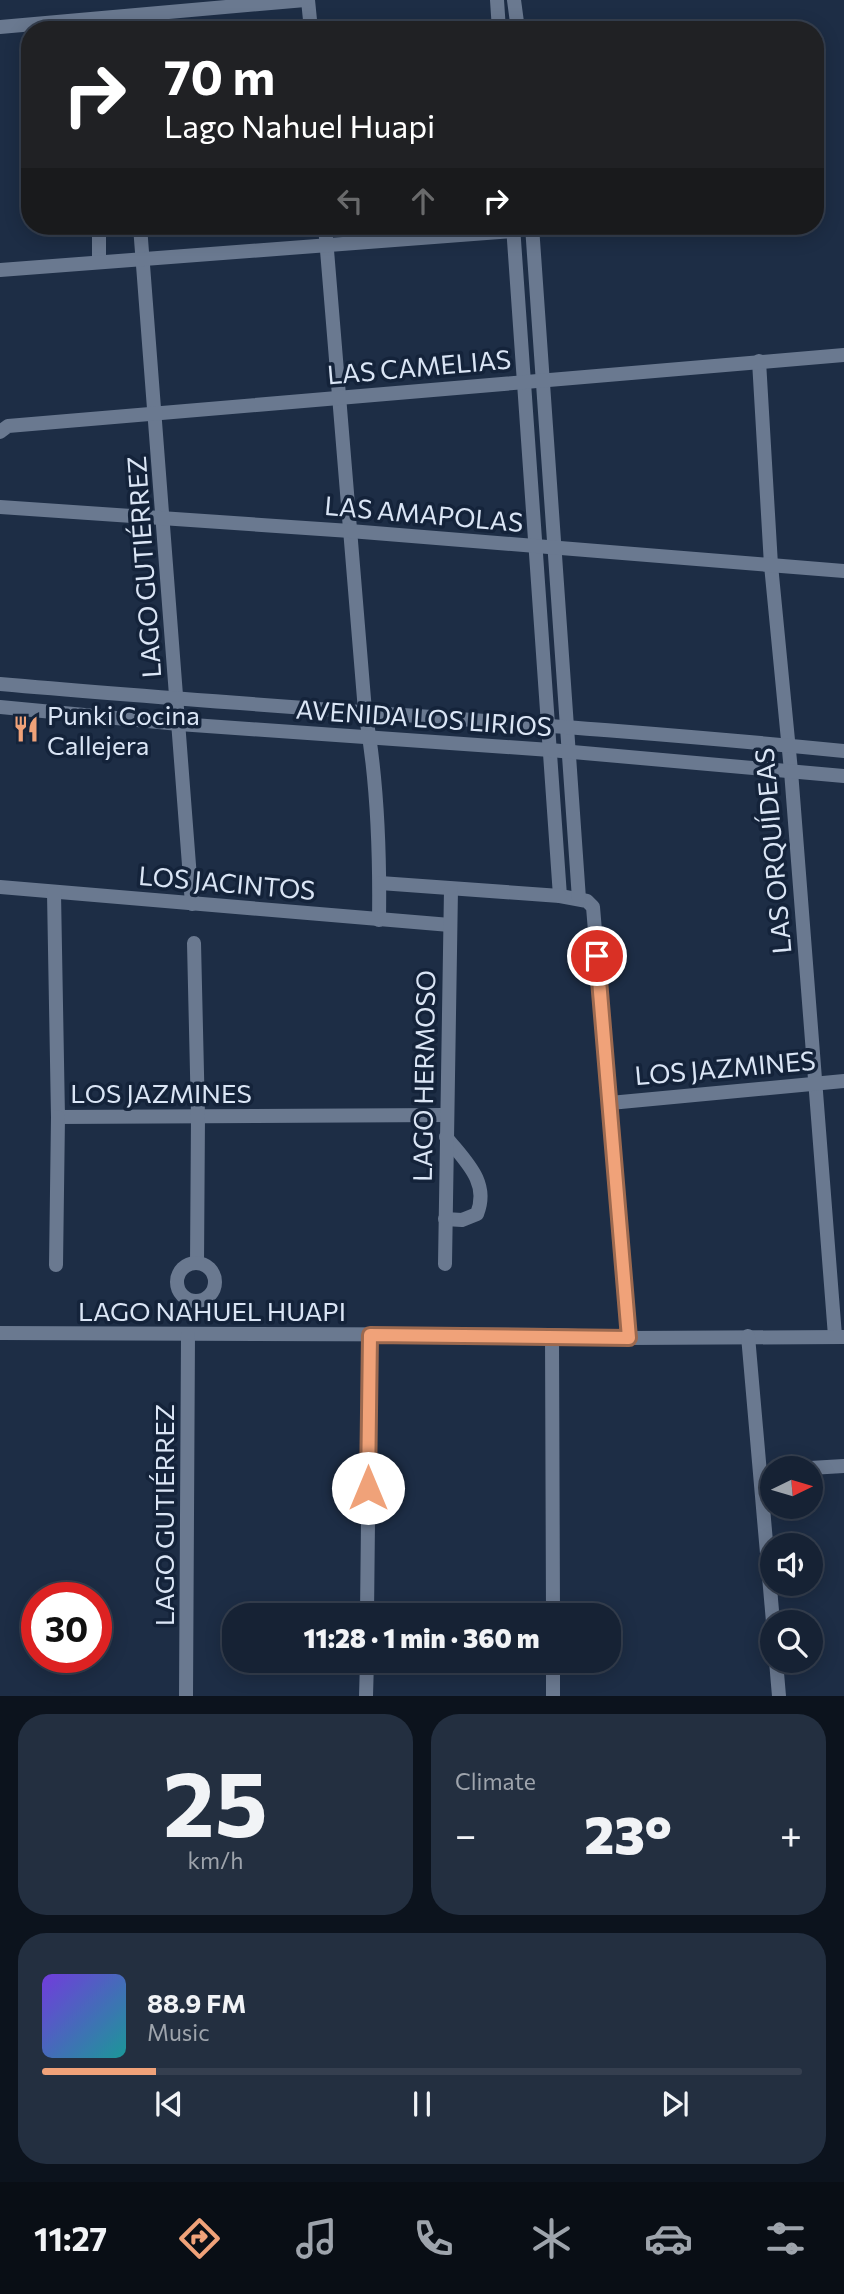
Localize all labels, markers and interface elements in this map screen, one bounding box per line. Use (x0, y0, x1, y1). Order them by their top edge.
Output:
text: 70 m (164, 45, 275, 105)
icon: right (49, 49, 140, 140)
text: Lago Nahuel Huapi (164, 105, 435, 145)
icon: left (331, 182, 369, 220)
icon: ahead (404, 182, 442, 220)
icon: right (477, 182, 515, 220)
street label: LAS CAMELIAS (326, 343, 512, 389)
street label: LAGO GUTIÉRREZ (120, 455, 166, 679)
street label: LAS AMAPOLAS (323, 489, 525, 537)
street label: AVENIDA LOS LIRIOS (295, 693, 553, 741)
place label: Punki Cocina Callejera (47, 699, 200, 760)
restaurant icon: Punki Cocina Callejera (11, 714, 41, 744)
street label: LAS ORQUÍDEAS (748, 747, 796, 955)
street label: LOS JACINTOS (137, 859, 317, 905)
pin (567, 926, 627, 986)
icon: arrive (578, 937, 616, 975)
street label: LAGO HERMOSO (406, 970, 440, 1182)
street label: LOS JAZMINES (633, 1044, 817, 1090)
street label: LOS JAZMINES (70, 1077, 252, 1108)
street label: LAGO NAHUEL HUAPI (78, 1295, 346, 1326)
street label: LAGO GUTIÉRREZ (148, 1404, 179, 1626)
position arrow (331, 1451, 405, 1525)
north arrow (760, 1456, 822, 1519)
map controls (760, 1456, 823, 1673)
button: sound (760, 1533, 823, 1596)
speed limit sign: 30 (21, 1582, 112, 1673)
button: search (760, 1610, 823, 1673)
text: 11:28 · 1 min · 360 m (303, 1622, 540, 1653)
text: 25 (163, 1744, 268, 1856)
text: Climate (455, 1767, 536, 1795)
text: 23° (584, 1801, 672, 1865)
text: − (455, 1810, 477, 1857)
text: + (780, 1810, 802, 1857)
text: km/h (188, 1846, 243, 1874)
text: 88.9 FM (147, 1987, 246, 2018)
text: Music (147, 2018, 210, 2046)
icon: previous (150, 2085, 188, 2123)
icon: pause (403, 2085, 441, 2123)
icon: next (656, 2085, 694, 2123)
icon: directions (175, 2214, 224, 2263)
icon: music (292, 2214, 341, 2263)
icon: phone (409, 2214, 458, 2263)
icon: climate (527, 2214, 576, 2263)
icon: car (644, 2214, 693, 2263)
icon: filters (761, 2214, 810, 2263)
text: 11:27 (34, 2218, 107, 2258)

